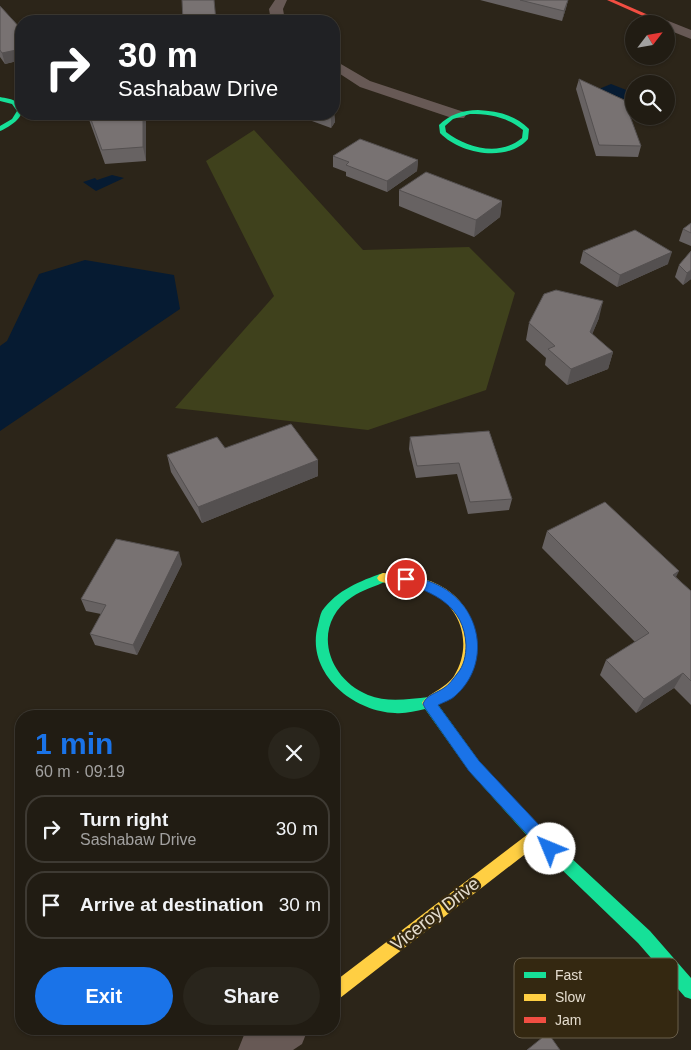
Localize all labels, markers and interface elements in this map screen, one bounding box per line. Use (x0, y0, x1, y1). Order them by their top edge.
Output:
north arrow (625, 15, 675, 65)
map controls (625, 15, 675, 125)
icon: right (35, 35, 100, 100)
text: 30 m (118, 35, 198, 74)
button: search (625, 75, 675, 125)
text: Sashabaw Drive (118, 76, 278, 101)
pin (385, 558, 427, 600)
icon: arrive (392, 565, 420, 593)
text: 1 min (35, 727, 113, 760)
button: close (268, 727, 320, 779)
text: 60 m · 09:19 (35, 763, 125, 780)
text: Turn right (80, 809, 168, 830)
icon: right (37, 815, 65, 843)
text: 30 m (276, 818, 318, 839)
position arrow (523, 822, 575, 874)
text: Sashabaw Drive (80, 831, 197, 848)
street label: Viceroy Drive (387, 873, 483, 955)
icon: arrive (37, 891, 65, 919)
text: Arrive at destination (80, 894, 264, 915)
text: 30 m (279, 894, 321, 915)
legend (514, 958, 678, 1038)
button: Exit (35, 967, 173, 1025)
button: Share (183, 967, 320, 1025)
text: Fast (555, 967, 582, 983)
text: Slow (555, 989, 586, 1005)
text: Jam (555, 1012, 581, 1028)

